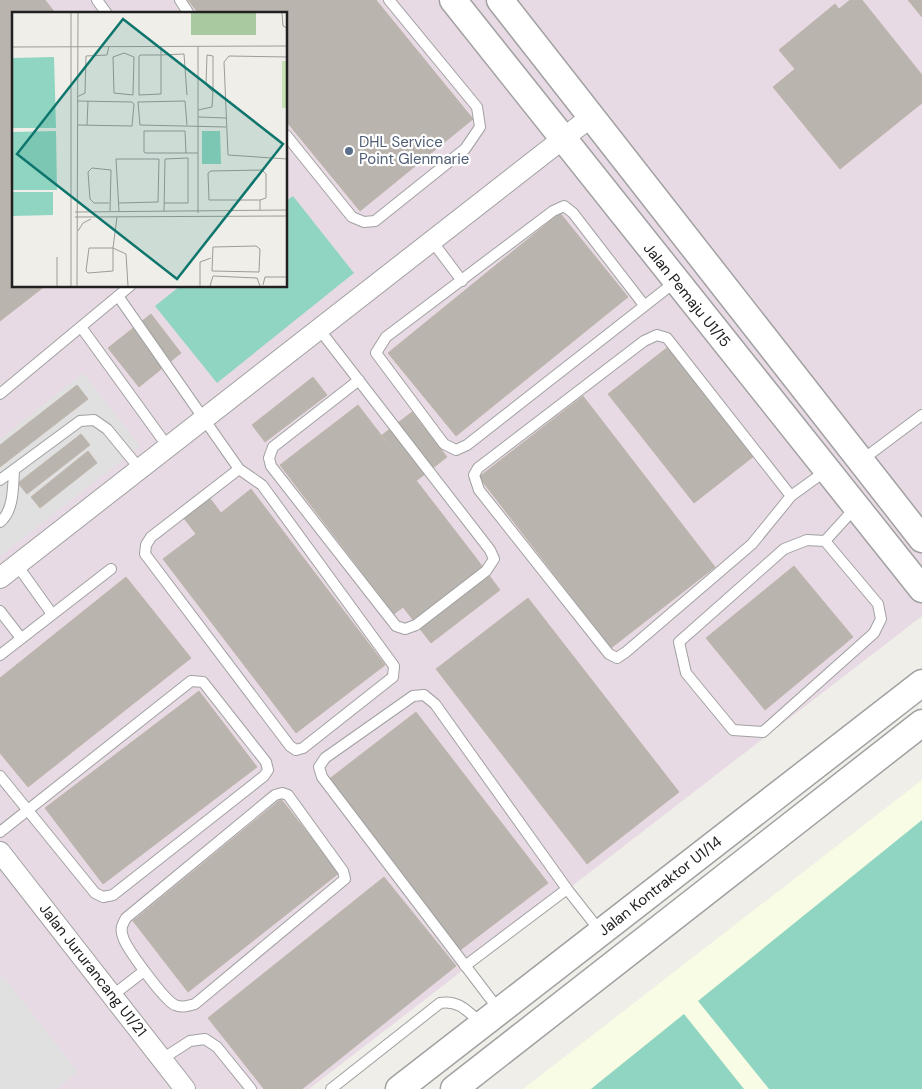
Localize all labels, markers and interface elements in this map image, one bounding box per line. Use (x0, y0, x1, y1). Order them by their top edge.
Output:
inset map (12, 12, 288, 288)
place label: DHL Service Point Glenmarie (359, 132, 469, 169)
marker: DHL Service Point Glenmarie (343, 145, 355, 157)
street label: Jalan Pemaju U1/15 (639, 239, 735, 351)
street label: Jalan Kontraktor U1/14 (594, 832, 726, 940)
street label: Jalan Jururancang U1/21 (35, 899, 151, 1041)

